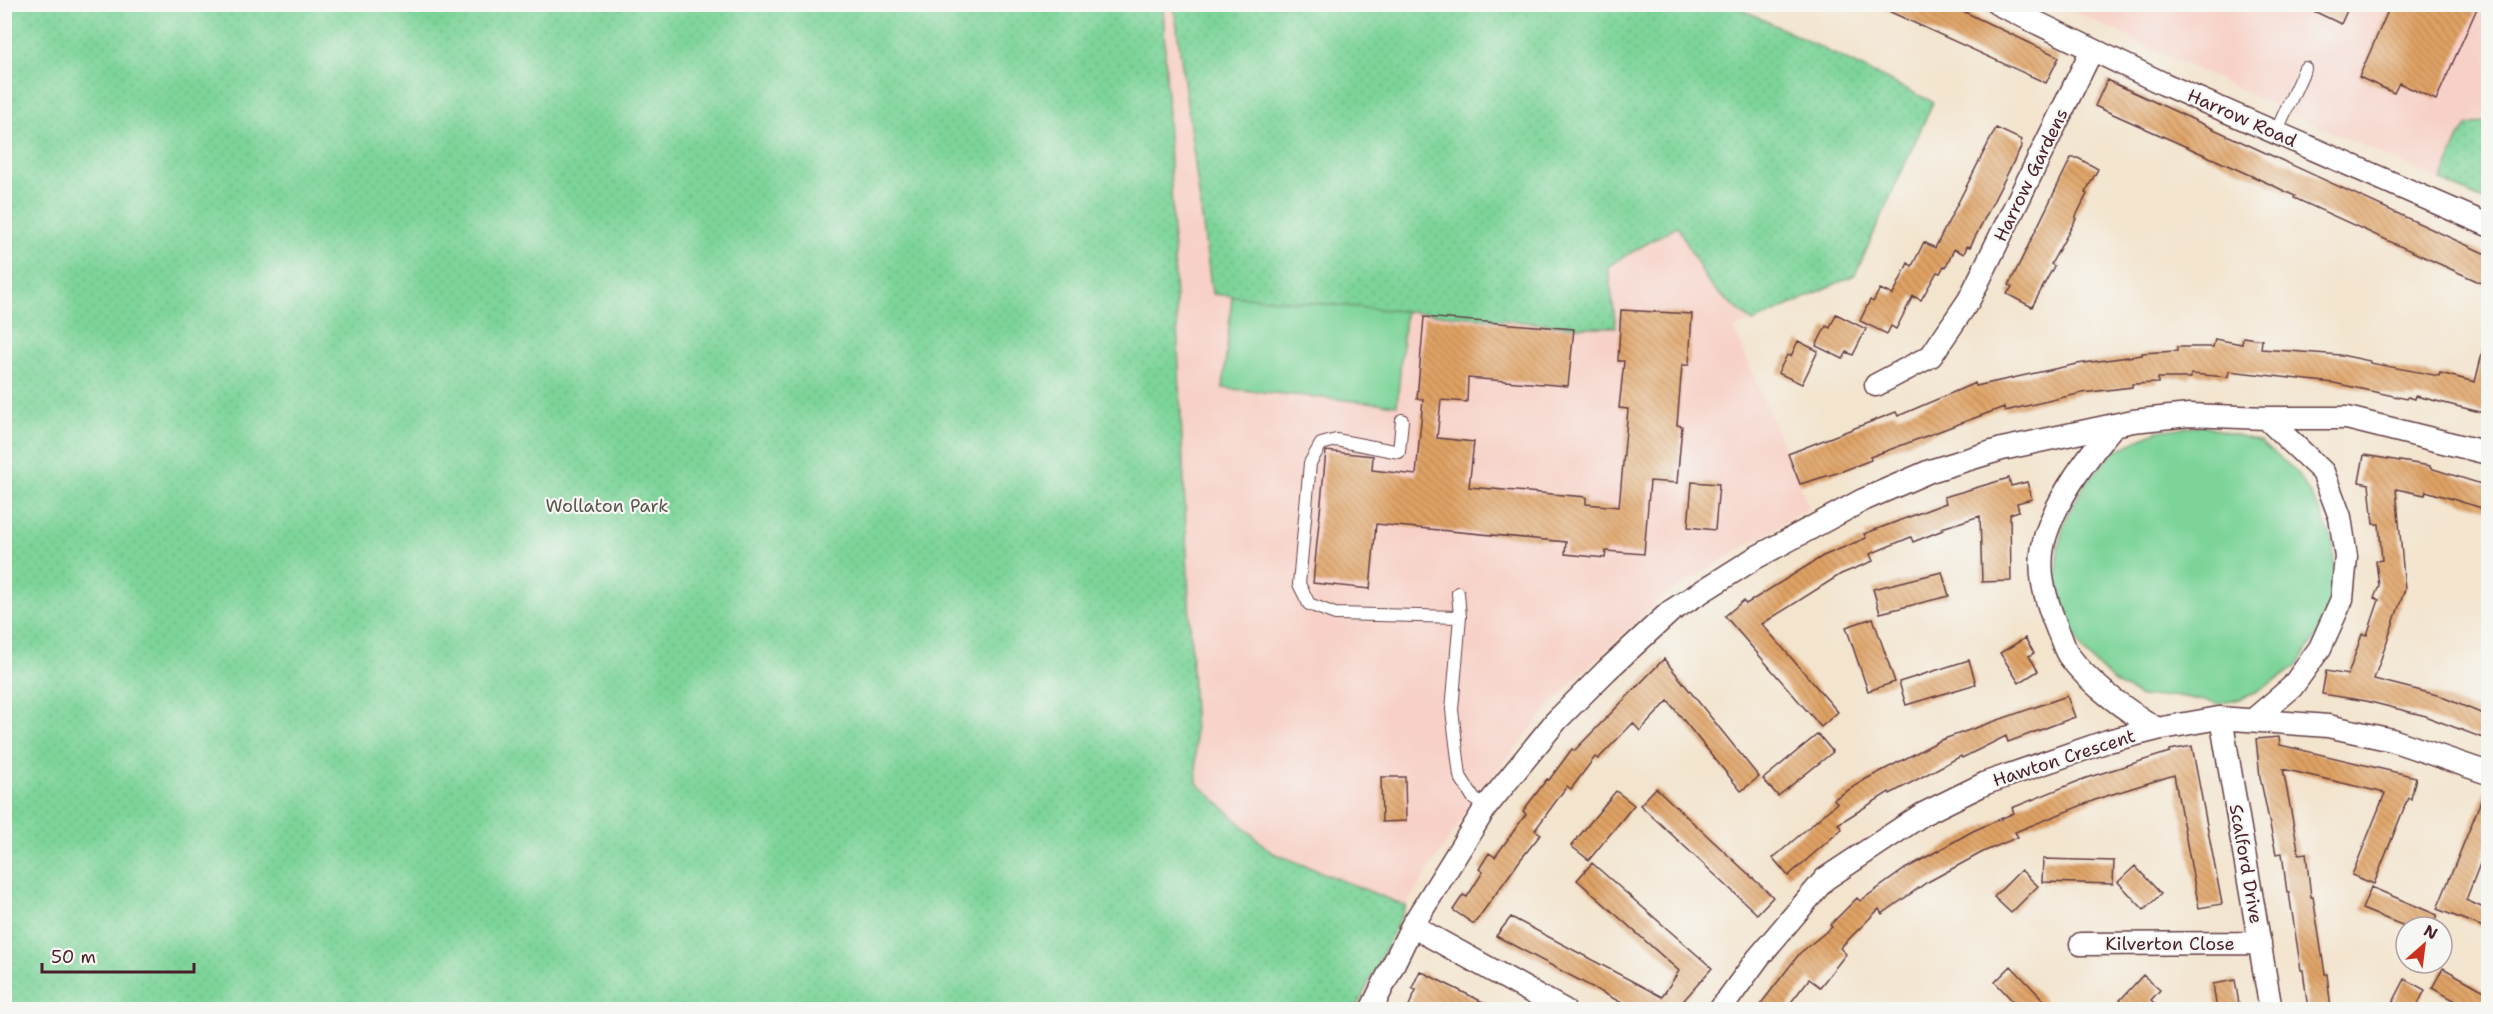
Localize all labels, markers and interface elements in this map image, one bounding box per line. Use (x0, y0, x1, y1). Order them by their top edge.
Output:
street label: Harrow Road (2184, 83, 2300, 153)
street label: Harrow Gardens (1988, 104, 2074, 246)
park label: Wollaton Park (545, 494, 669, 518)
street label: Hawton Crescent (1990, 724, 2139, 792)
street label: Scalford Drive (2224, 802, 2268, 926)
north arrow (2394, 915, 2454, 975)
text: N (2420, 920, 2441, 944)
street label: Kilverton Close (2105, 932, 2235, 956)
scale bar (42, 936, 194, 974)
text: 50 m (51, 945, 96, 969)

